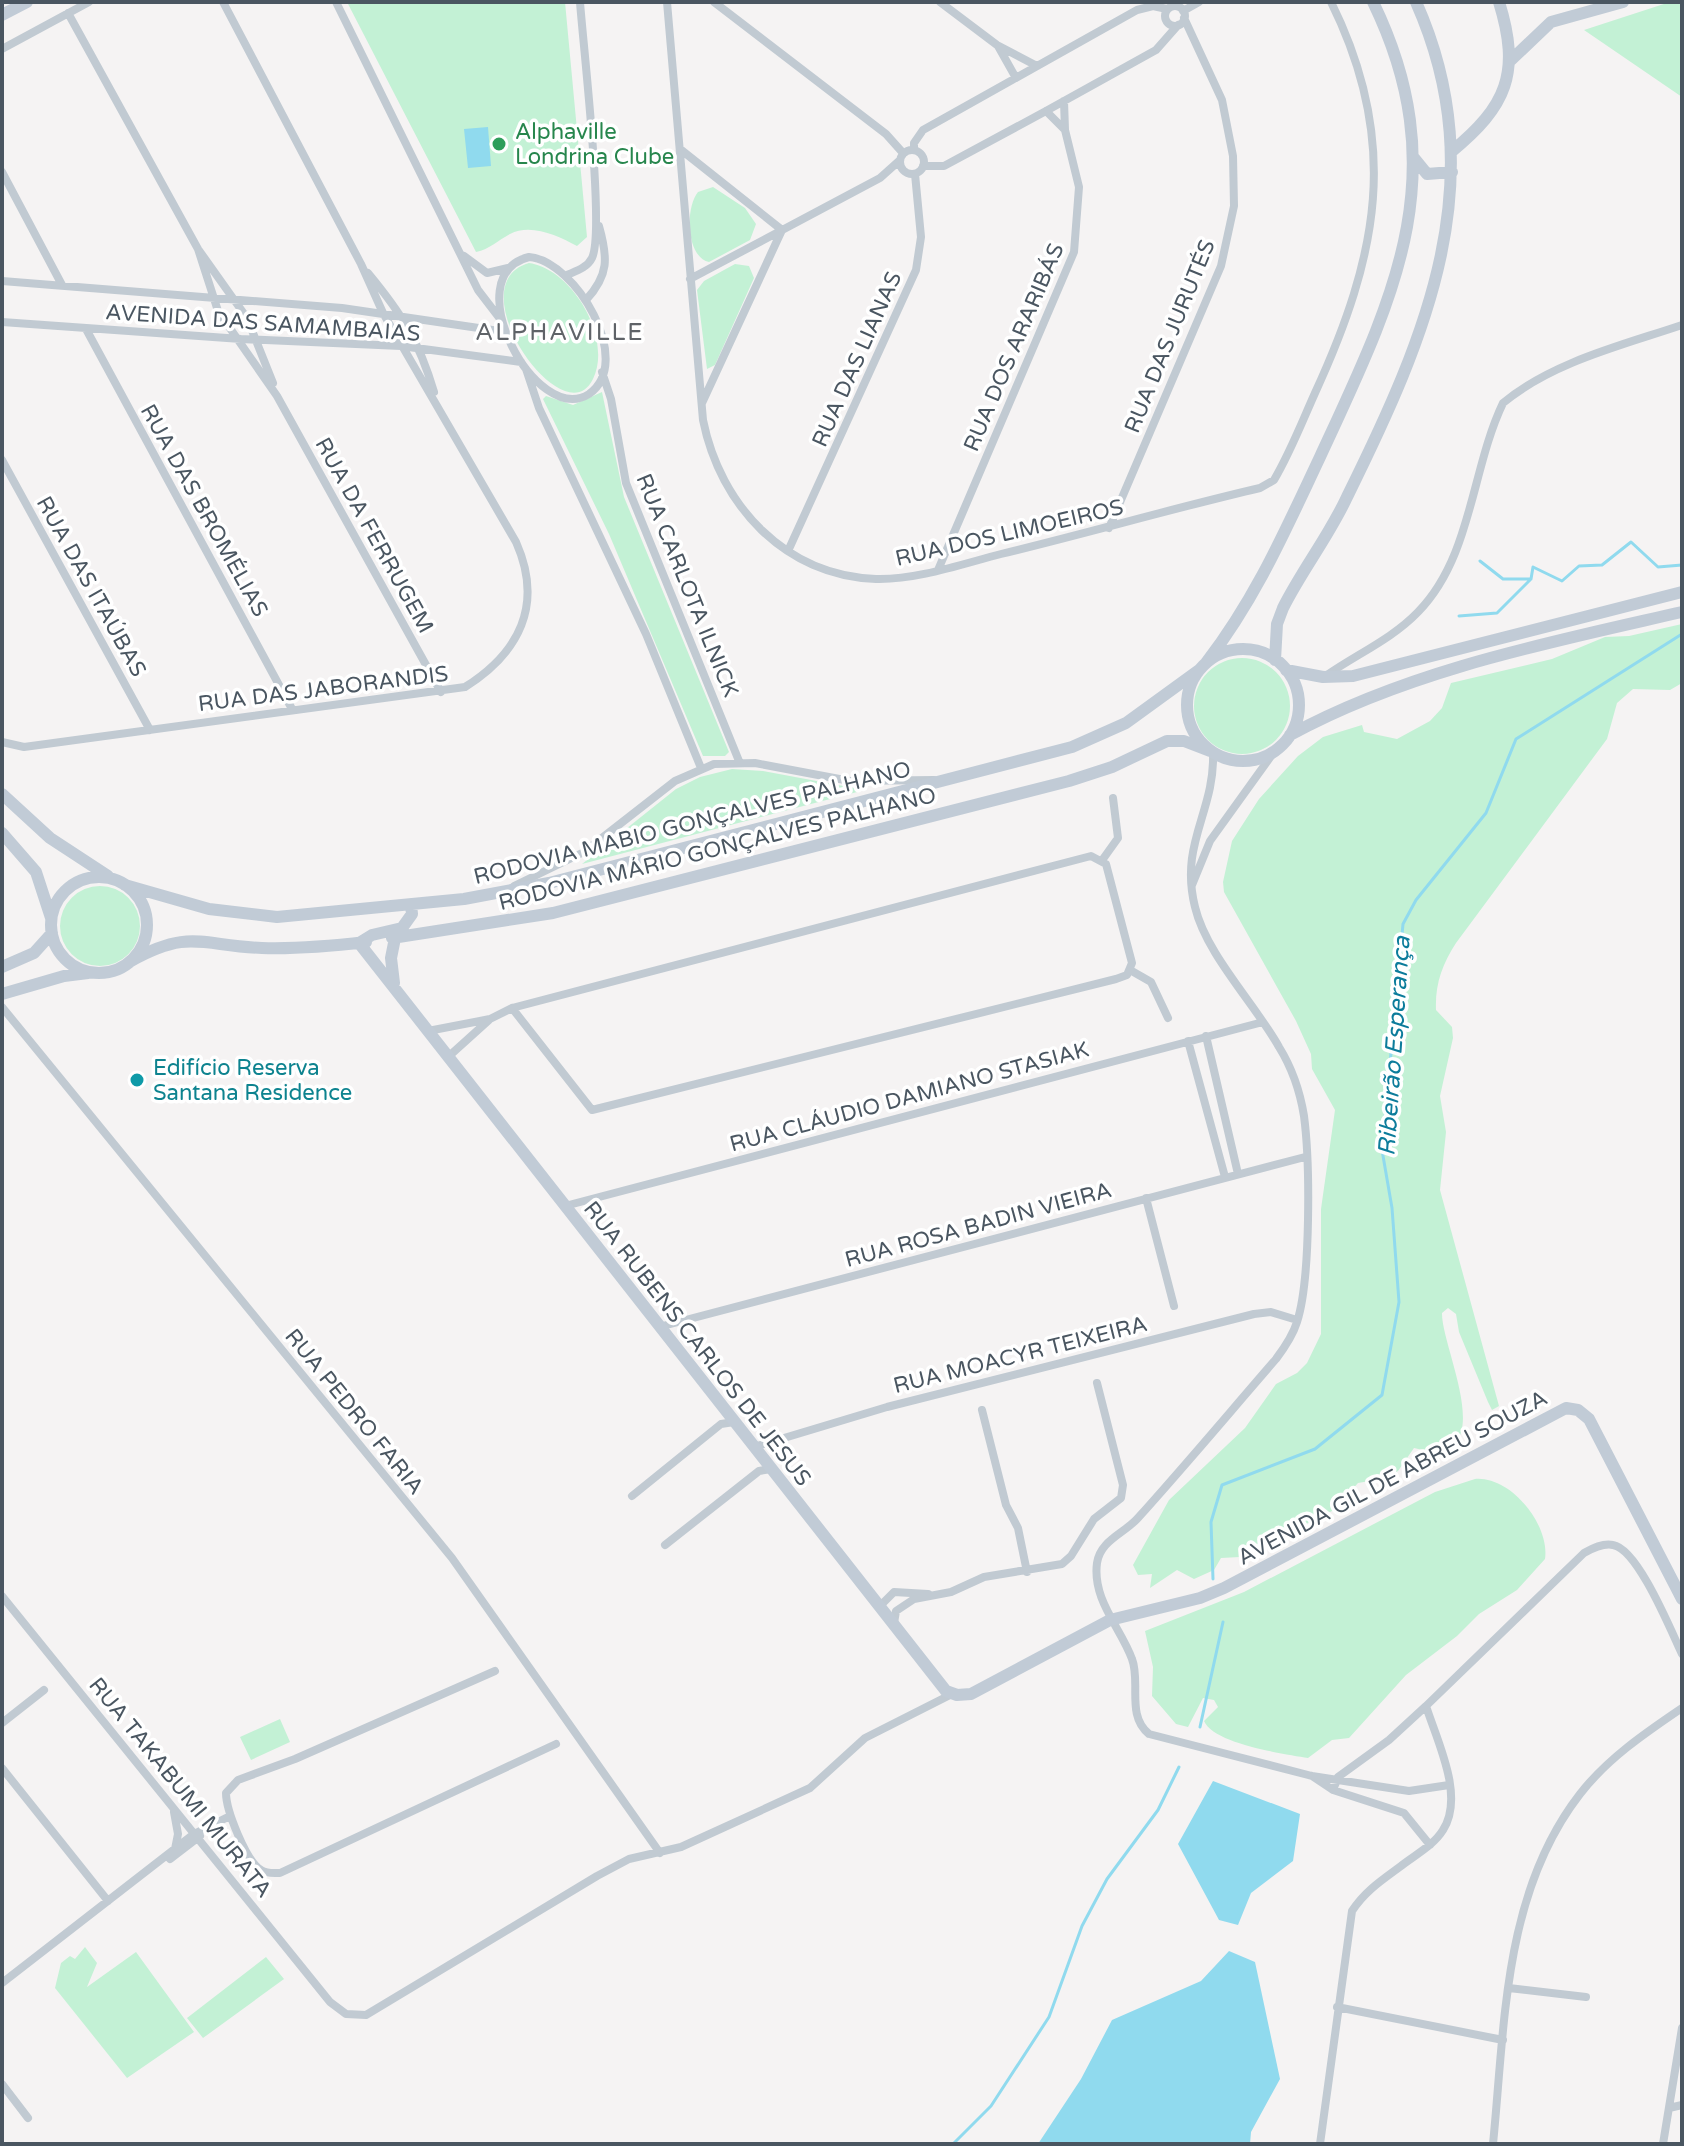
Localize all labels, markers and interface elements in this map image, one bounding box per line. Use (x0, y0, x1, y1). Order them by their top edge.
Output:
place label: Alphaville Londrina Clube (515, 119, 674, 170)
marker: Alphaville Londrina Clube (490, 135, 508, 153)
street label: RUA DAS JURUTÉS (1118, 236, 1221, 437)
street label: RUA DOS ARARIBÁS (957, 239, 1070, 455)
street label: RUA DAS LIANAS (807, 268, 907, 451)
street label: AVENIDA DAS SAMAMBAIAS (105, 299, 421, 347)
district label: ALPHAVILLE (475, 318, 645, 347)
street label: RUA DAS BROMÉLIAS (135, 399, 274, 621)
street label: RUA DA FERRUGEM (309, 433, 439, 638)
street label: RUA CARLOTA ILNICK (630, 470, 744, 701)
street label: RUA DAS ITAÚBAS (31, 491, 152, 681)
street label: RUA DOS LIMOEIROS (893, 494, 1126, 572)
street label: RUA DAS JABORANDIS (197, 661, 450, 717)
street label: RODOVIA MABIO GONÇALVES PALHANO (471, 756, 913, 890)
street label: RODOVIA MÁRIO GONÇALVES PALHANO (496, 781, 939, 916)
water label: Ribeirão Esperança (1372, 935, 1417, 1157)
street label: RUA CLÁUDIO DAMIANO STASIAK (727, 1035, 1092, 1157)
place label: Edifício Reserva Santana Residence (153, 1055, 352, 1106)
marker: Edifício Reserva Santana Residence (128, 1071, 146, 1089)
street label: RUA ROSA BADIN VIEIRA (842, 1177, 1114, 1273)
street label: RUA RUBENS CARLOS DE JESUS (578, 1196, 816, 1491)
street label: RUA MOACYR TEIXEIRA (891, 1311, 1150, 1399)
street label: RUA PEDRO FARIA (279, 1324, 429, 1500)
street label: AVENIDA GIL DE ABREU SOUZA (1233, 1385, 1552, 1571)
street label: RUA TAKABUMI MURATA (83, 1672, 277, 1903)

